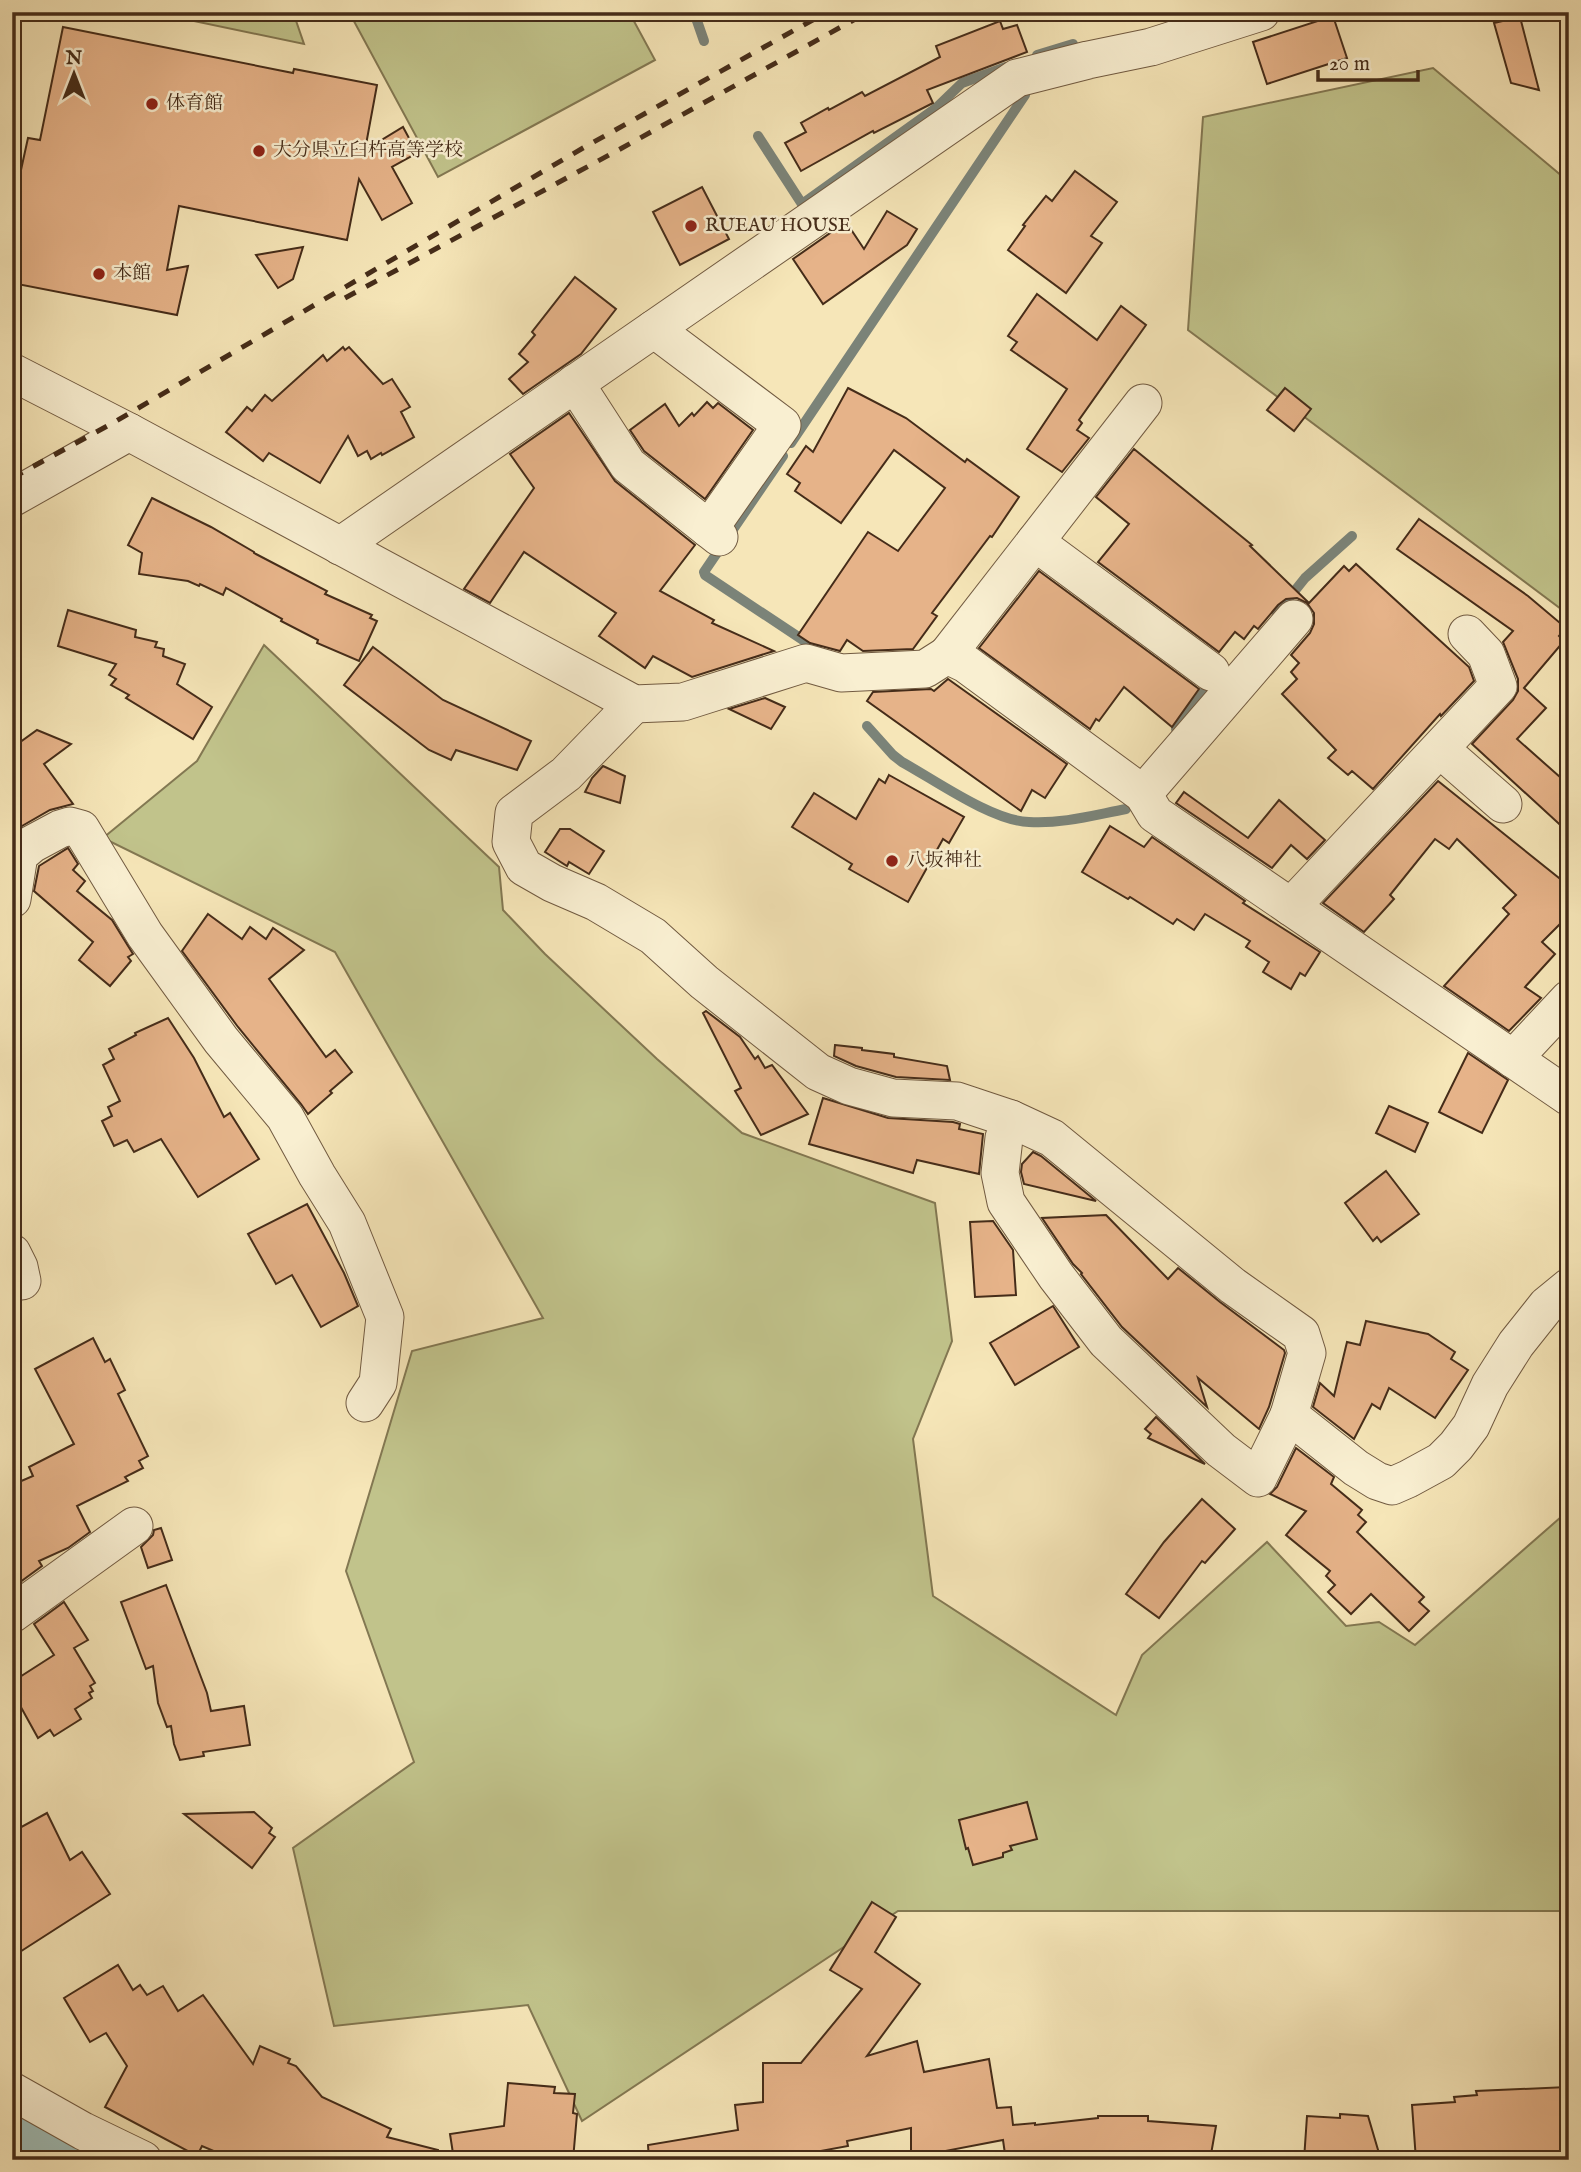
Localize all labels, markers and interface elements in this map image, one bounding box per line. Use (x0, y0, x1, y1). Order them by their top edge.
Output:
north arrow (38, 38, 108, 108)
scale bar (1318, 38, 1418, 82)
text: N (65, 47, 83, 71)
text: 20 m (1329, 51, 1370, 78)
place label: 体育館 (166, 92, 223, 116)
marker: 体育館 (144, 96, 160, 112)
place label: 大分県立臼杵高等学校 (273, 139, 463, 163)
marker: 大分県立臼杵高等学校 (251, 143, 267, 159)
place label: RUEAU HOUSE (705, 214, 851, 238)
marker: RUEAU HOUSE (683, 218, 699, 234)
place label: 本館 (113, 262, 151, 286)
marker: 本館 (91, 266, 107, 282)
place label: 八坂神社 (906, 849, 982, 873)
marker: 八坂神社 (884, 853, 900, 869)

